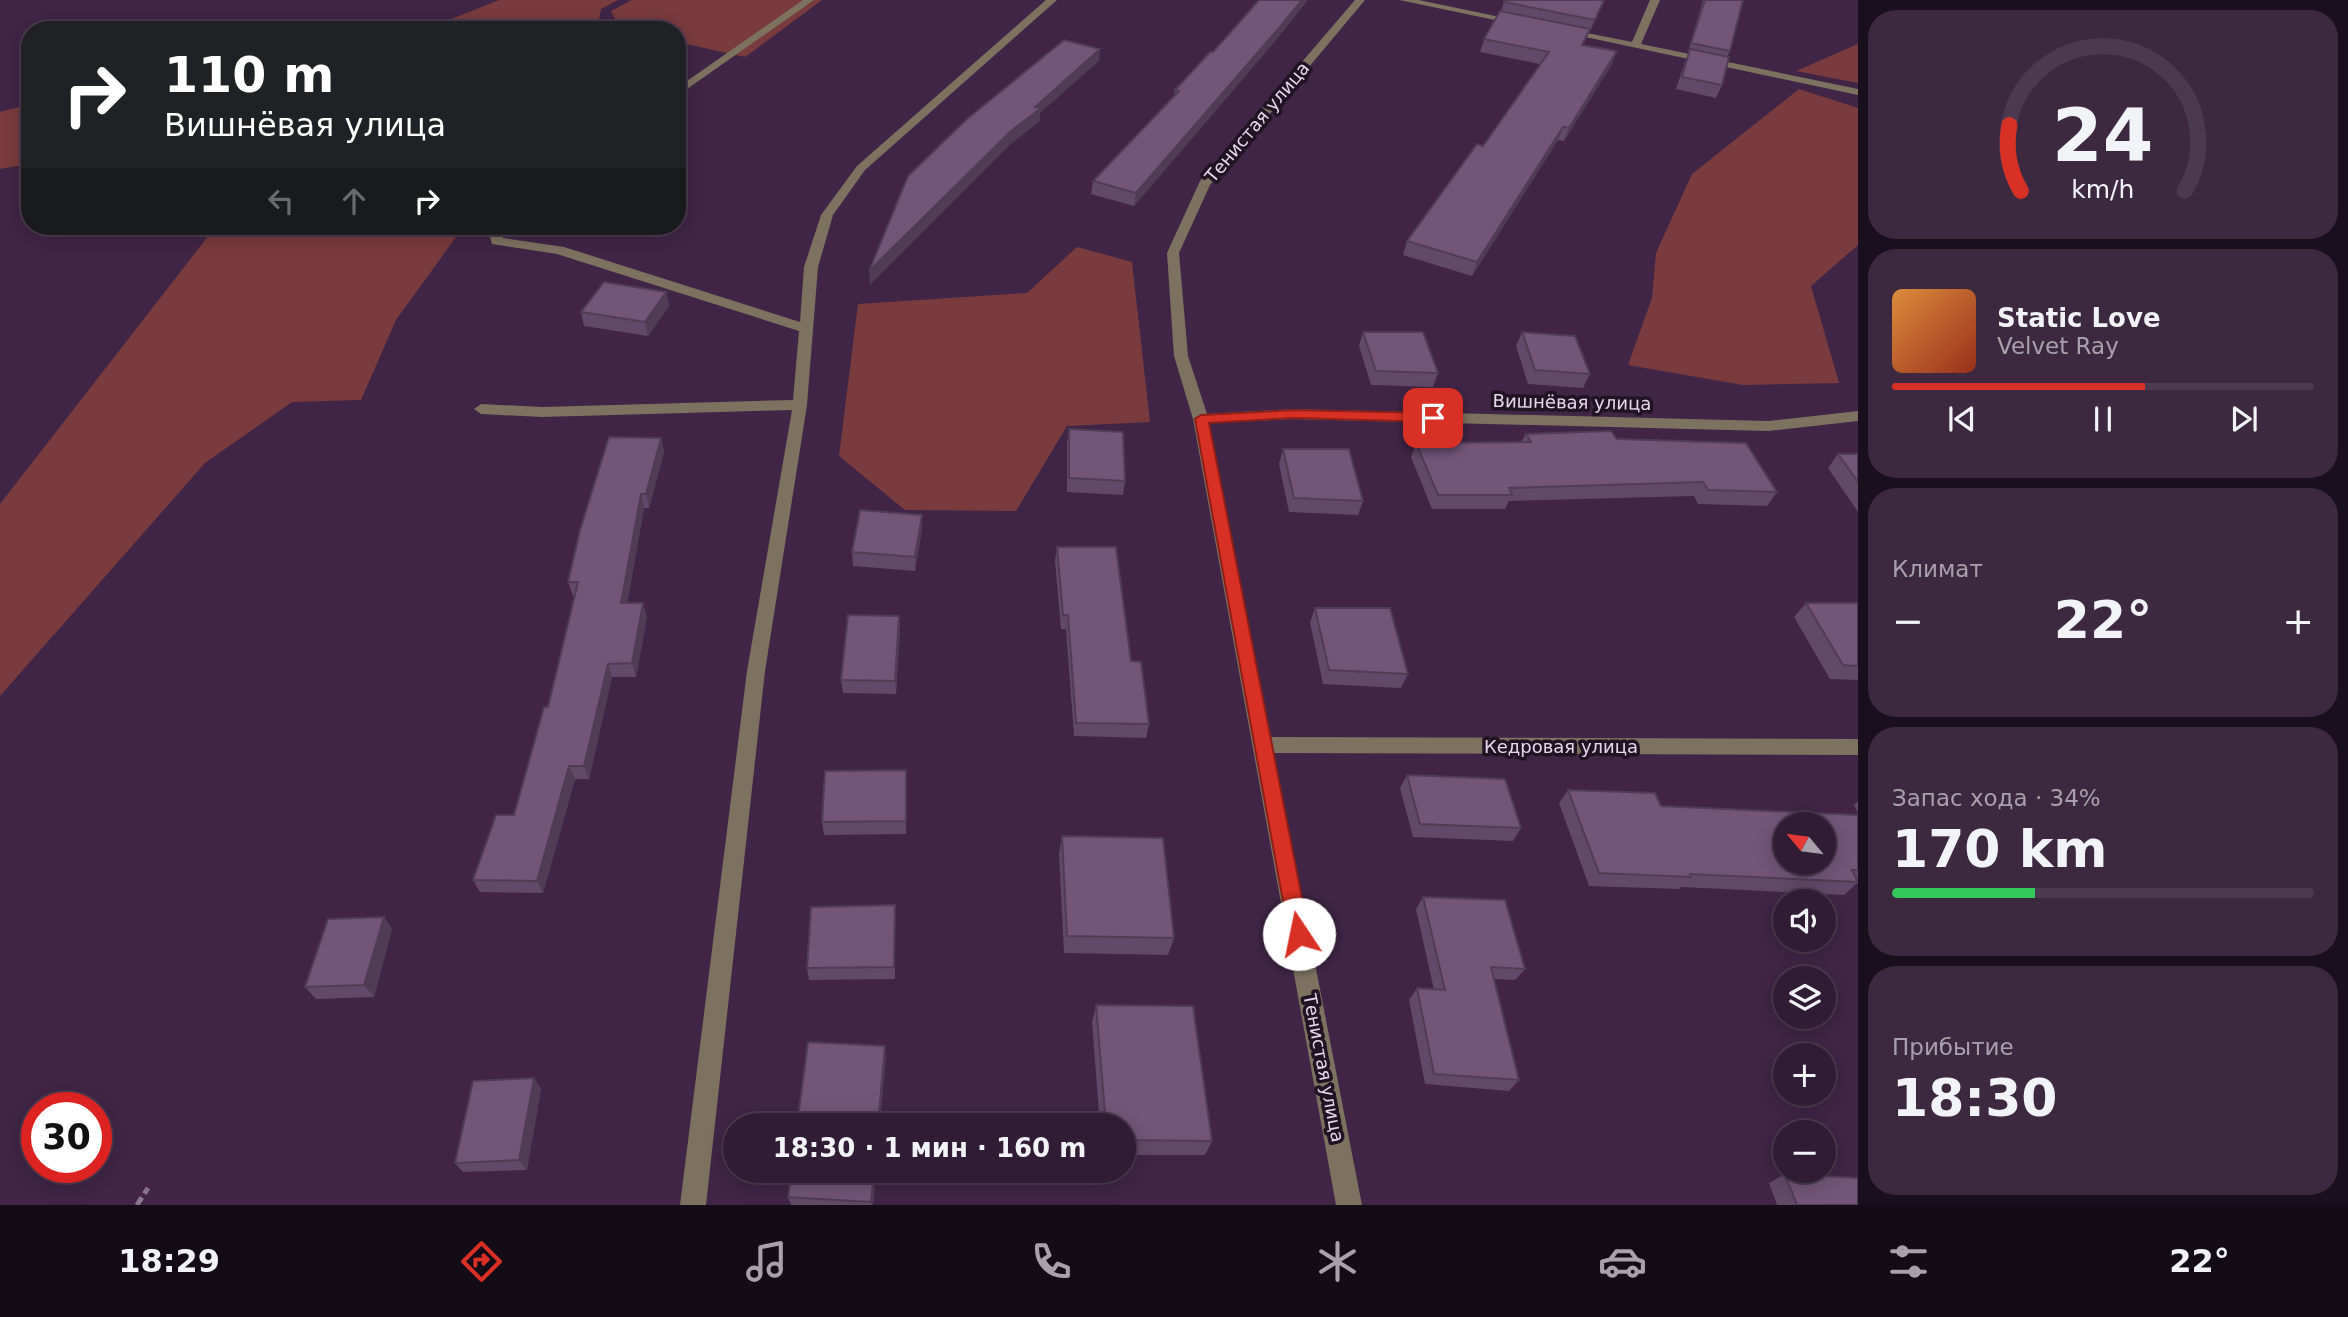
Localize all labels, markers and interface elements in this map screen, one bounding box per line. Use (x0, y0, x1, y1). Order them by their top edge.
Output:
text: 110 m (164, 47, 334, 104)
icon: right (49, 49, 140, 140)
street label: Тенистая улица (1200, 58, 1313, 187)
text: 24 (2052, 93, 2154, 178)
text: Вишнёвая улица (164, 106, 446, 144)
text: km/h (2071, 174, 2135, 203)
icon: left (262, 182, 300, 220)
icon: ahead (335, 182, 373, 220)
icon: right (408, 182, 446, 220)
text: Static Love (1997, 303, 2161, 333)
text: Velvet Ray (1997, 333, 2119, 359)
pin (1403, 388, 1463, 448)
street label: Вишнёвая улица (1492, 390, 1652, 414)
icon: arrive (1414, 399, 1452, 437)
icon: previous (1943, 400, 1981, 438)
icon: pause (2084, 400, 2122, 438)
icon: next (2225, 400, 2263, 438)
text: Климат (1892, 556, 1983, 582)
text: 22° (2054, 590, 2152, 650)
text: − (1892, 599, 1924, 643)
text: + (2282, 599, 2314, 643)
street label: Кедровая улица (1484, 736, 1638, 757)
text: Запас хода · 34% (1892, 785, 2101, 811)
north arrow (1773, 812, 1836, 875)
map controls (1773, 812, 1836, 1183)
text: 170 km (1892, 819, 2107, 879)
button: sound (1773, 889, 1836, 952)
position arrow (1262, 897, 1336, 971)
button: layers (1773, 966, 1836, 1029)
street label: Тенистая улица (1299, 991, 1349, 1144)
text: Прибытие (1892, 1034, 2014, 1060)
button: + (1773, 1043, 1836, 1106)
text: 18:30 (1892, 1068, 2058, 1128)
speed limit sign: 30 (21, 1092, 112, 1183)
button: − (1773, 1120, 1836, 1183)
text: 18:30 · 1 мин · 160 m (773, 1133, 1086, 1163)
icon: directions (457, 1237, 506, 1286)
icon: music (742, 1237, 791, 1286)
icon: phone (1027, 1237, 1076, 1286)
icon: climate (1313, 1237, 1362, 1286)
icon: car (1598, 1237, 1647, 1286)
icon: filters (1884, 1237, 1933, 1286)
text: 18:29 (118, 1242, 220, 1280)
text: 22° (2169, 1242, 2230, 1280)

